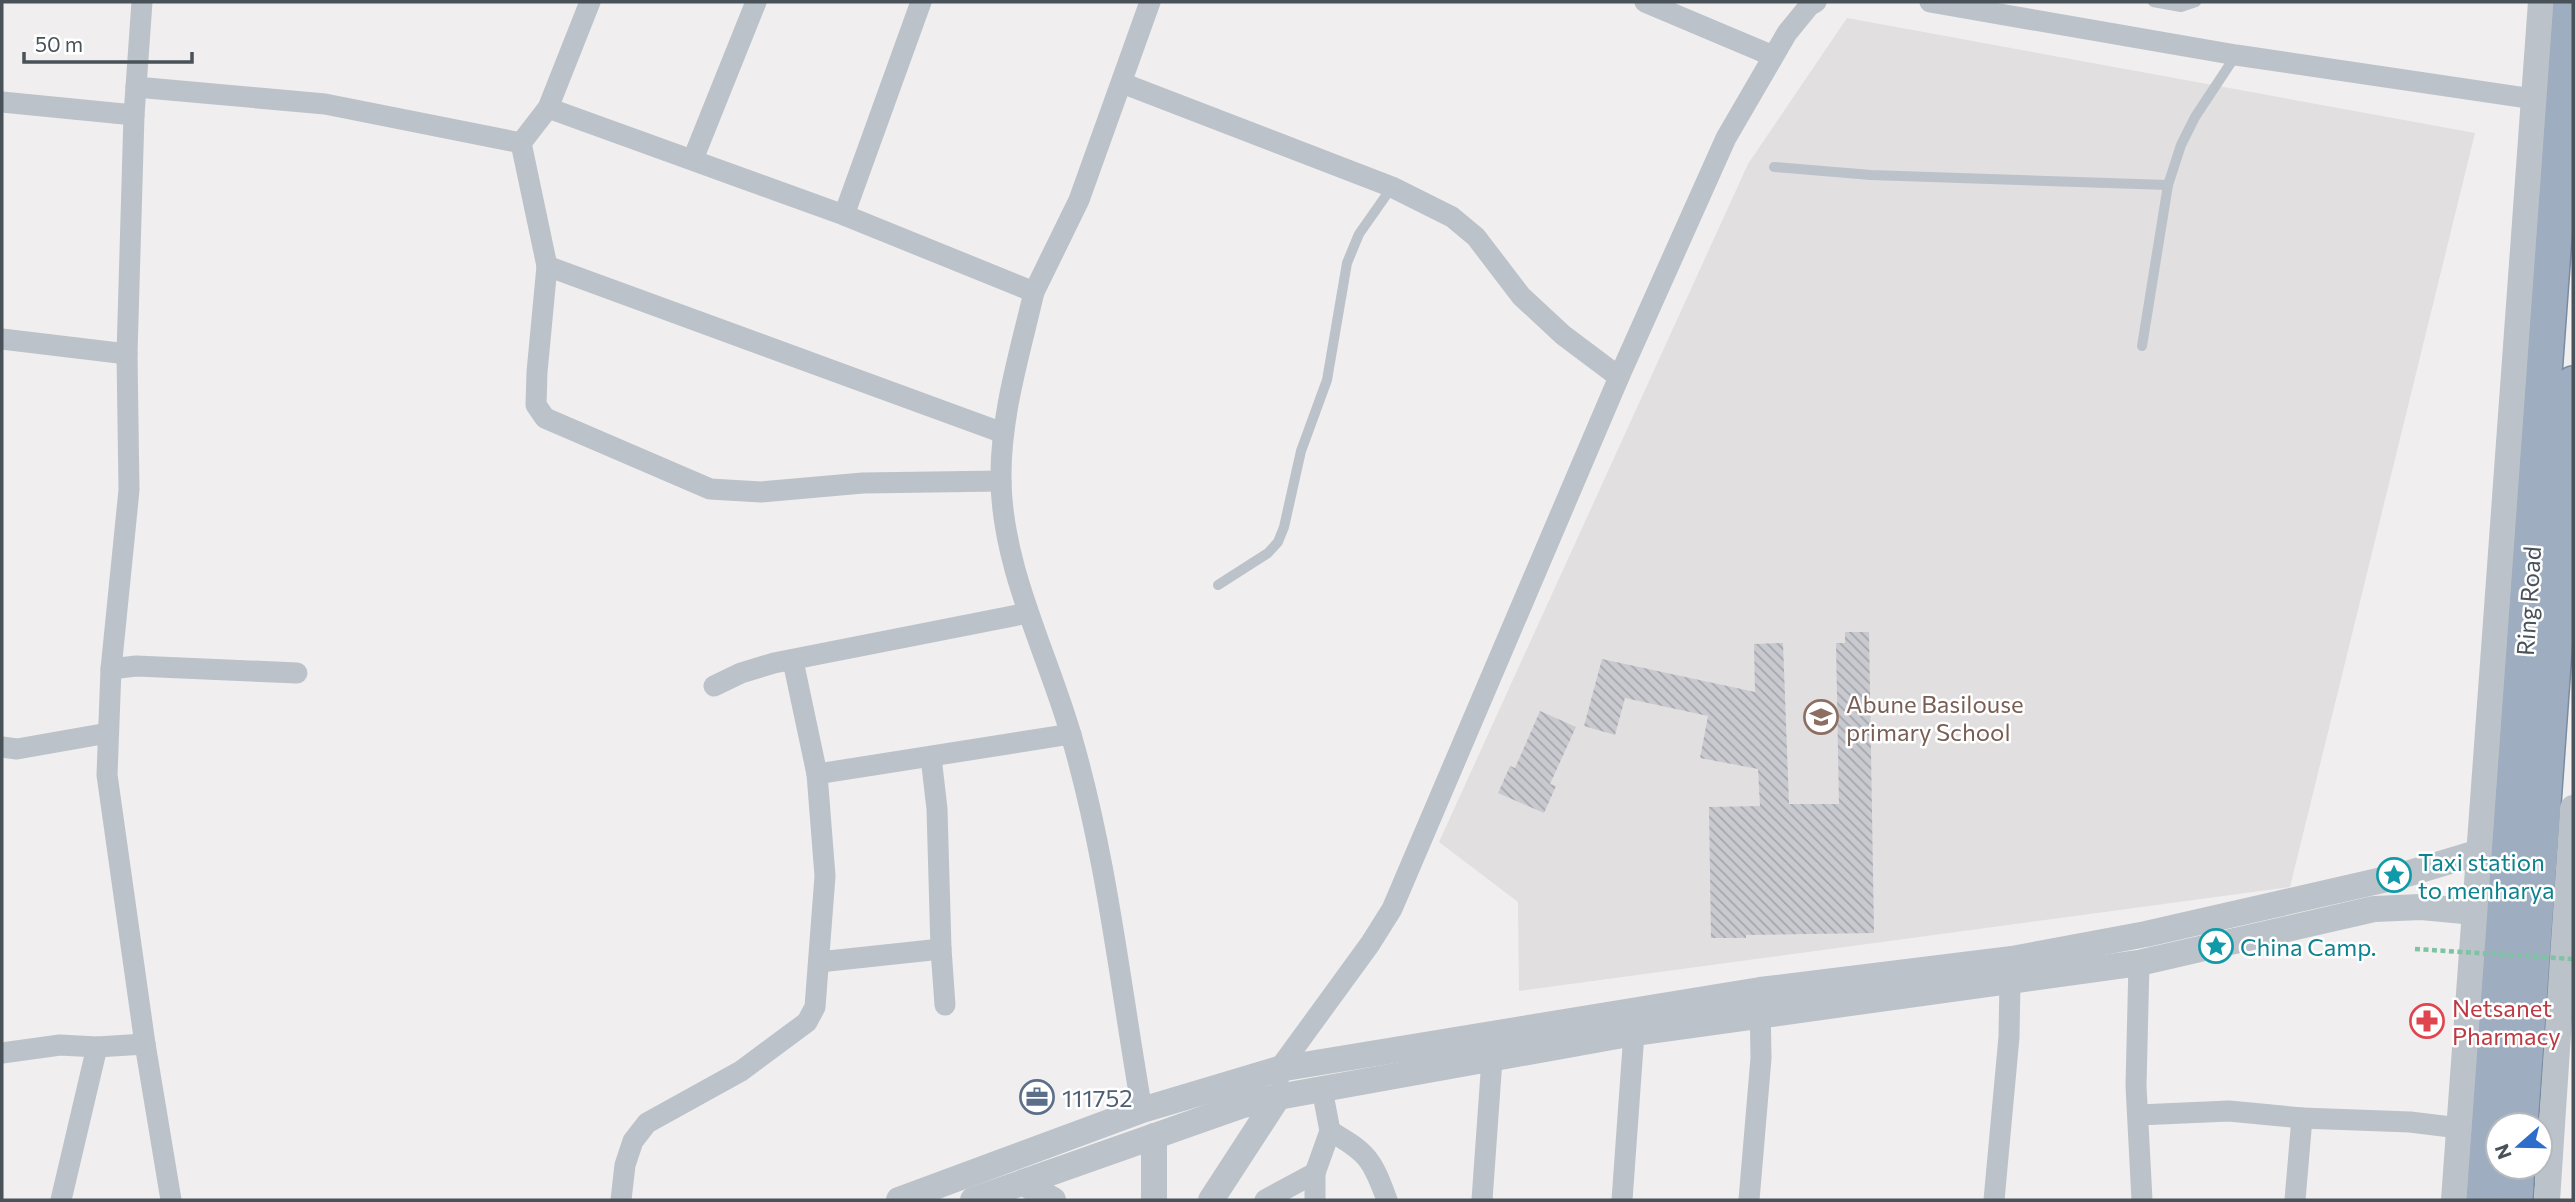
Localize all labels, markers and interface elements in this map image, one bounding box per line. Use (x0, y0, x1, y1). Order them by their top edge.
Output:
scale bar (24, 21, 192, 65)
text: 50 m (35, 31, 83, 56)
street label: Ring Road (2510, 545, 2546, 657)
place label: Abune Basilouse primary School (1846, 689, 2024, 746)
school or university icon: Abune Basilouse primary School (1802, 698, 1840, 736)
place label: Taxi station to menharya (2418, 847, 2555, 904)
place icon: Taxi station to menharya (2375, 856, 2413, 894)
place icon: China Camp. (2197, 927, 2235, 965)
place label: China Camp. (2240, 932, 2376, 961)
place label: Netsanet Pharmacy (2452, 993, 2561, 1050)
pharmacy icon: Netsanet Pharmacy (2408, 1002, 2446, 1040)
office icon: 111752 (1018, 1078, 1056, 1116)
place label: 111752 (1062, 1083, 1132, 1112)
north arrow (2484, 1111, 2554, 1181)
text: N (2489, 1141, 2516, 1163)

